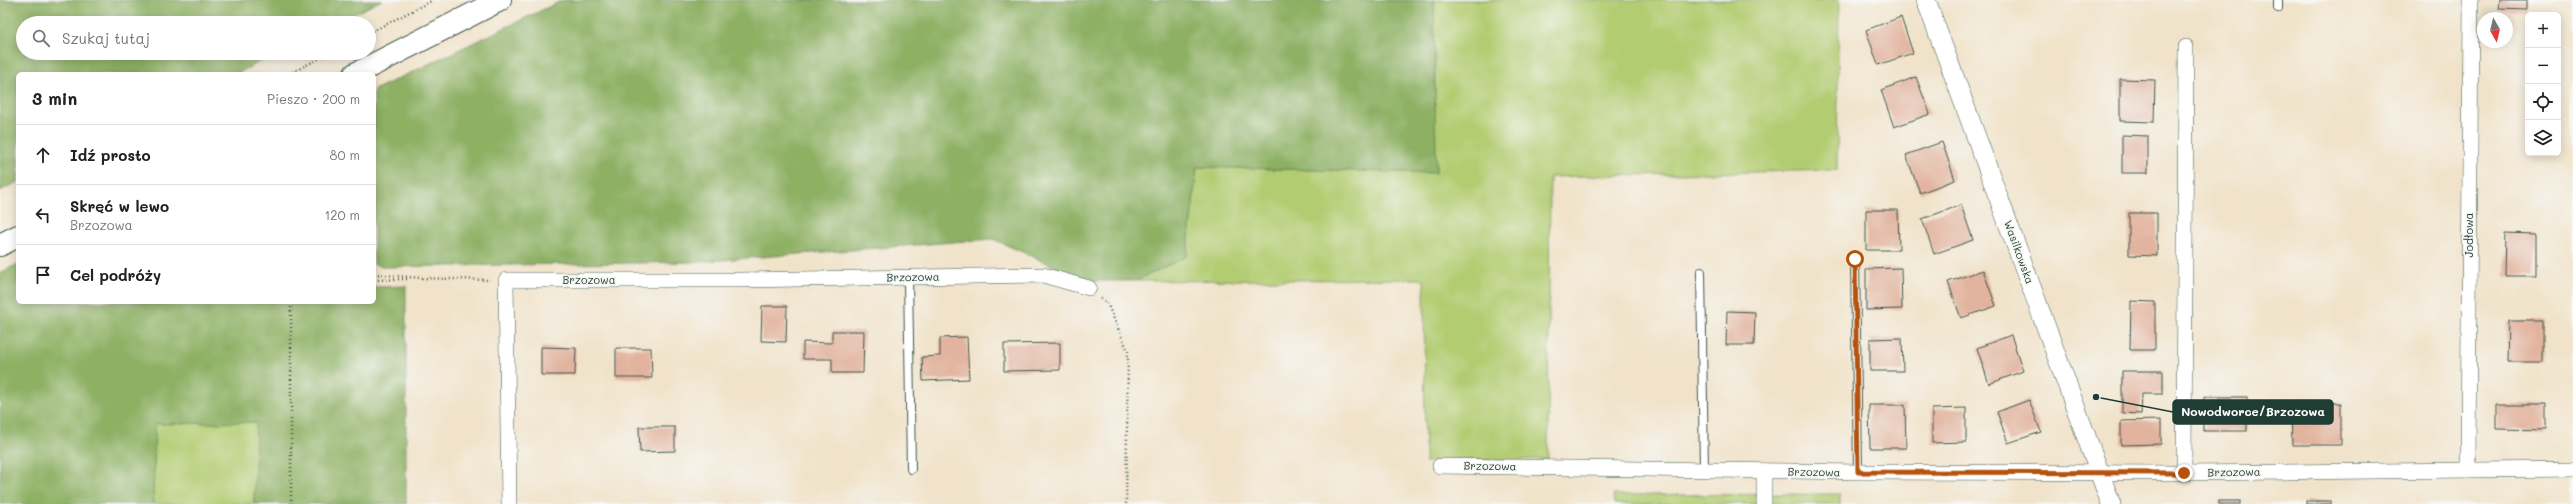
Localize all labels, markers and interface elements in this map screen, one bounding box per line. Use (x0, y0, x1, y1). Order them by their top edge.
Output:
north arrow (2477, 12, 2513, 48)
map controls (2525, 12, 2561, 156)
button: + (2525, 12, 2561, 48)
search box (16, 16, 376, 60)
icon: search (30, 27, 52, 49)
text: Szukaj tutaj (62, 28, 150, 48)
button: − (2525, 48, 2561, 84)
button: locate (2525, 84, 2561, 120)
text: 3 min (32, 87, 77, 109)
text: Pieszo · 200 m (267, 90, 360, 107)
button: layers (2525, 120, 2561, 156)
icon: ahead (32, 144, 54, 166)
text: Idź prosto (70, 145, 151, 165)
text: 80 m (330, 146, 360, 163)
text: Skręć w lewo (70, 196, 169, 216)
icon: left (32, 204, 54, 226)
text: 120 m (324, 206, 360, 223)
street label: Jodłowa (2461, 212, 2476, 257)
text: Brzozowa (70, 216, 133, 233)
street label: Wasilkowska (2001, 218, 2038, 286)
route start (1846, 250, 1864, 268)
icon: arrive (32, 264, 54, 286)
text: Cel podróży (70, 265, 161, 285)
street label: Brzozowa (886, 269, 940, 284)
street label: Brzozowa (562, 272, 616, 287)
callout: Nowodworce/Brzozowa (2173, 400, 2333, 424)
text: Nowodworce/Brzozowa (2181, 403, 2325, 419)
street label: Brzozowa (1463, 458, 1517, 473)
street label: Brzozowa (1787, 464, 1841, 479)
route end (2175, 464, 2193, 482)
street label: Brzozowa (2207, 464, 2261, 479)

